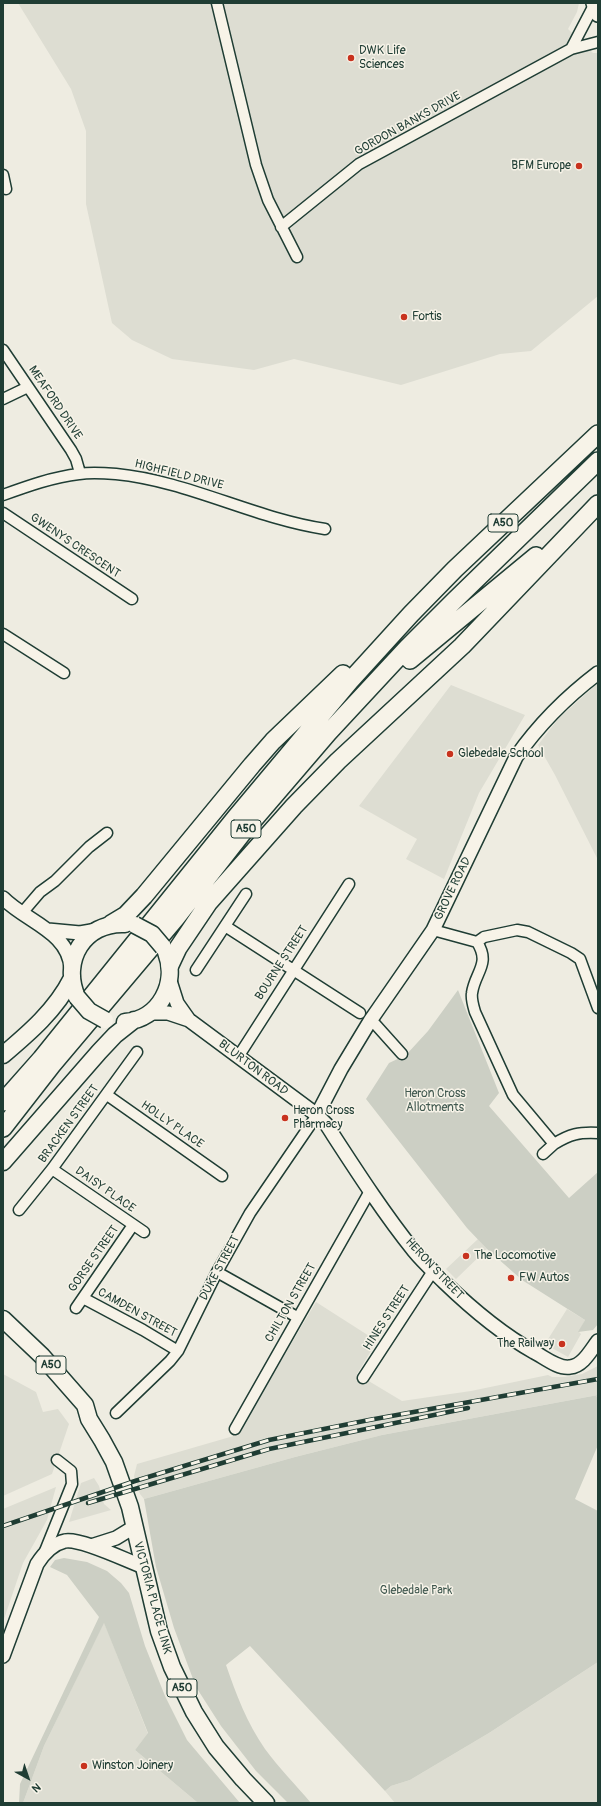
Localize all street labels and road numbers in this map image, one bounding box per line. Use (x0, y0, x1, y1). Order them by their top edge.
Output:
street label: GORDON BANKS DRIVE (352, 89, 464, 159)
street label: MEAFORD DRIVE (25, 363, 85, 443)
street label: HIGHFIELD DRIVE (133, 457, 225, 493)
street label: GWENYS CRESCENT (27, 511, 123, 581)
road number: A50 (488, 514, 518, 532)
road number: A50 (231, 820, 261, 838)
street label: GROVE ROAD (432, 855, 474, 923)
street label: BOURNE STREET (253, 923, 311, 1003)
street label: BLURTON ROAD (215, 1037, 291, 1099)
street label: BRACKEN STREET (36, 1082, 102, 1166)
street label: HOLLY PLACE (138, 1098, 206, 1152)
street label: DAISY PLACE (72, 1164, 138, 1216)
street label: GORSE STREET (66, 1223, 122, 1295)
street label: DUKE STREET (197, 1233, 243, 1303)
street label: HERON STREET (402, 1235, 466, 1303)
street label: CHILTON STREET (263, 1261, 319, 1345)
street label: HINES STREET (361, 1283, 413, 1353)
street label: CAMDEN STREET (95, 1285, 179, 1341)
road number: A50 (36, 1356, 66, 1374)
street label: VICTORIA PLACE LINK (130, 1540, 174, 1656)
road number: A50 (167, 1679, 197, 1697)

